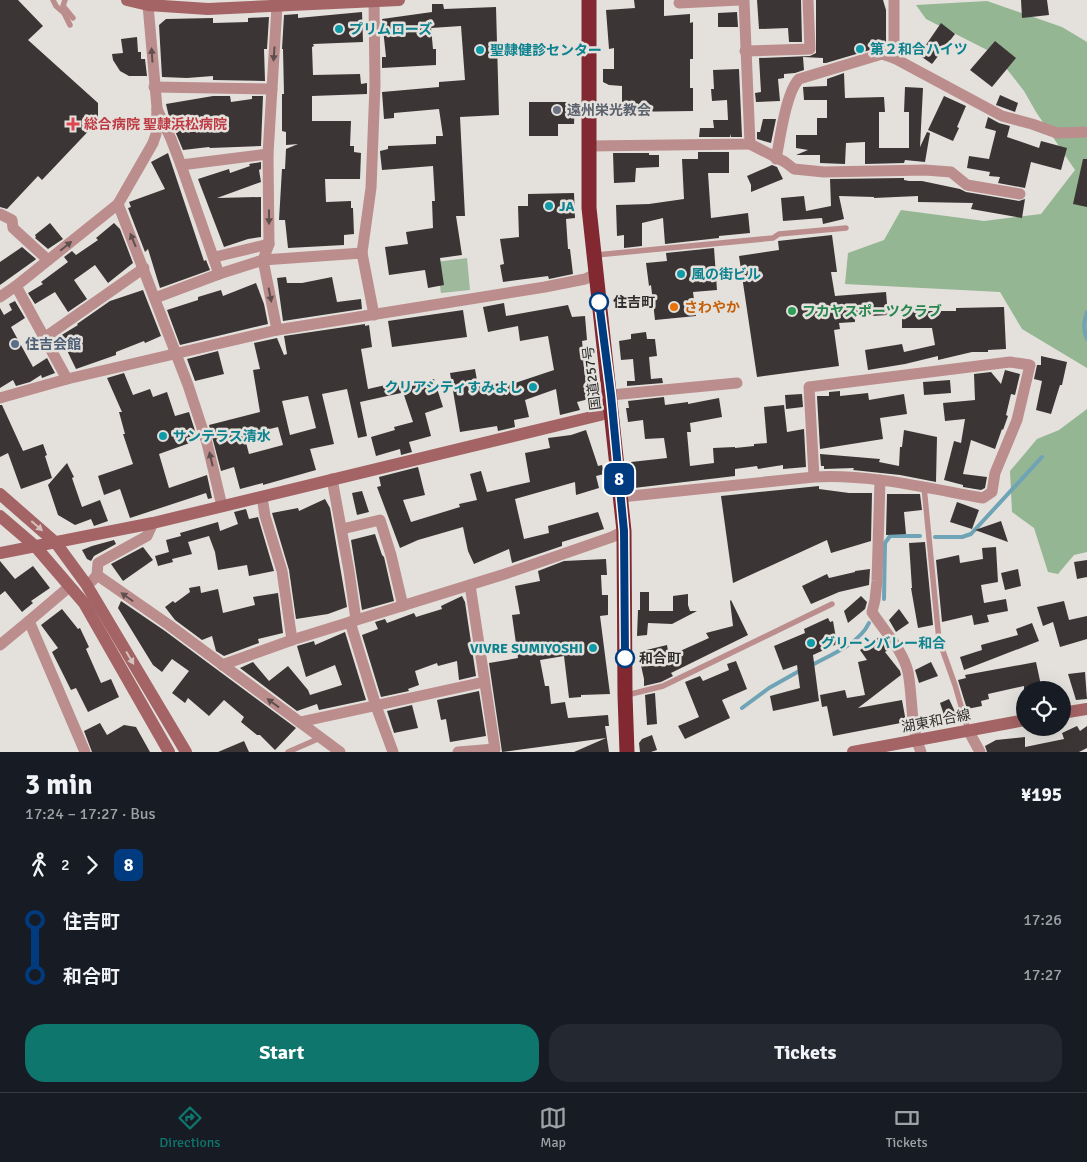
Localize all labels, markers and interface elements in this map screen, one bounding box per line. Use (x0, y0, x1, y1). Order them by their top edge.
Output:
place label: プリムローズ (349, 21, 432, 38)
marker: プリムローズ (333, 23, 345, 35)
place label: 第２和合ハイツ (870, 41, 968, 58)
place label: 聖隷健診センター (490, 42, 602, 59)
marker: 第２和合ハイツ (854, 43, 866, 55)
marker: 聖隷健診センター (474, 44, 486, 56)
one-way arrow (148, 47, 156, 63)
one-way arrow (269, 47, 277, 63)
place label: 遠州栄光教会 (567, 102, 651, 119)
marker: 遠州栄光教会 (551, 104, 563, 116)
place label: 総合病院 聖隷浜松病院 (84, 116, 227, 133)
marker: 総合病院 聖隷浜松病院 (66, 117, 80, 131)
place label: JA (559, 198, 574, 215)
marker: JA (543, 200, 555, 212)
one-way arrow (265, 209, 273, 225)
one-way arrow (129, 232, 137, 247)
one-way arrow (59, 240, 72, 251)
place label: 風の街ビル (691, 266, 761, 283)
marker: 風の街ビル (675, 268, 687, 280)
one-way arrow (267, 288, 275, 304)
marker: 住吉町 (589, 292, 609, 312)
place label: 住吉町 (613, 294, 655, 311)
place label: さわやか (684, 299, 740, 316)
marker: さわやか (668, 301, 680, 313)
place label: フカヤスポーツクラブ (802, 303, 942, 320)
marker: フカヤスポーツクラブ (786, 305, 798, 317)
place label: 住吉会館 (25, 336, 81, 353)
marker: 住吉会館 (9, 338, 21, 350)
street label: 国道257号 (580, 345, 604, 411)
place label: クリアシティすみよし (384, 379, 523, 396)
marker: クリアシティすみよし (527, 381, 539, 393)
place label: サンテラス清水 (173, 428, 271, 445)
marker: サンテラス清水 (157, 430, 169, 442)
one-way arrow (207, 452, 215, 467)
line badge: 8 (603, 463, 635, 495)
text: 8 (614, 468, 624, 490)
one-way arrow (30, 520, 42, 532)
one-way arrow (121, 592, 134, 602)
place label: グリーンバレー和合 (821, 635, 946, 652)
marker: グリーンバレー和合 (805, 637, 817, 649)
place label: VIVRE SUMIYOSHI (470, 640, 583, 657)
marker: VIVRE SUMIYOSHI (587, 642, 599, 654)
marker: 和合町 (615, 648, 635, 668)
place label: 和合町 (639, 650, 681, 667)
one-way arrow (126, 651, 135, 664)
map controls (1016, 681, 1071, 736)
button: locate (1016, 681, 1071, 736)
one-way arrow (266, 698, 280, 708)
street label: 湖東和合線 (900, 706, 972, 736)
text: 3 min (25, 768, 93, 802)
text: ¥195 (1021, 783, 1062, 807)
text: 17:24 – 17:27 · Bus (25, 804, 156, 824)
icon: walk (25, 851, 53, 879)
icon: forward (78, 851, 106, 879)
text: 8 (124, 854, 133, 876)
text: 2 (61, 855, 70, 875)
text: 住吉町 (63, 910, 120, 934)
text: 17:26 (1023, 910, 1062, 930)
text: 和合町 (63, 965, 120, 989)
text: 17:27 (1023, 965, 1062, 985)
button: Start (25, 1024, 539, 1082)
button: Tickets (549, 1024, 1062, 1082)
tab: Directions (159, 1104, 221, 1151)
tab: Map (539, 1104, 567, 1151)
tab: Tickets (886, 1104, 928, 1151)

